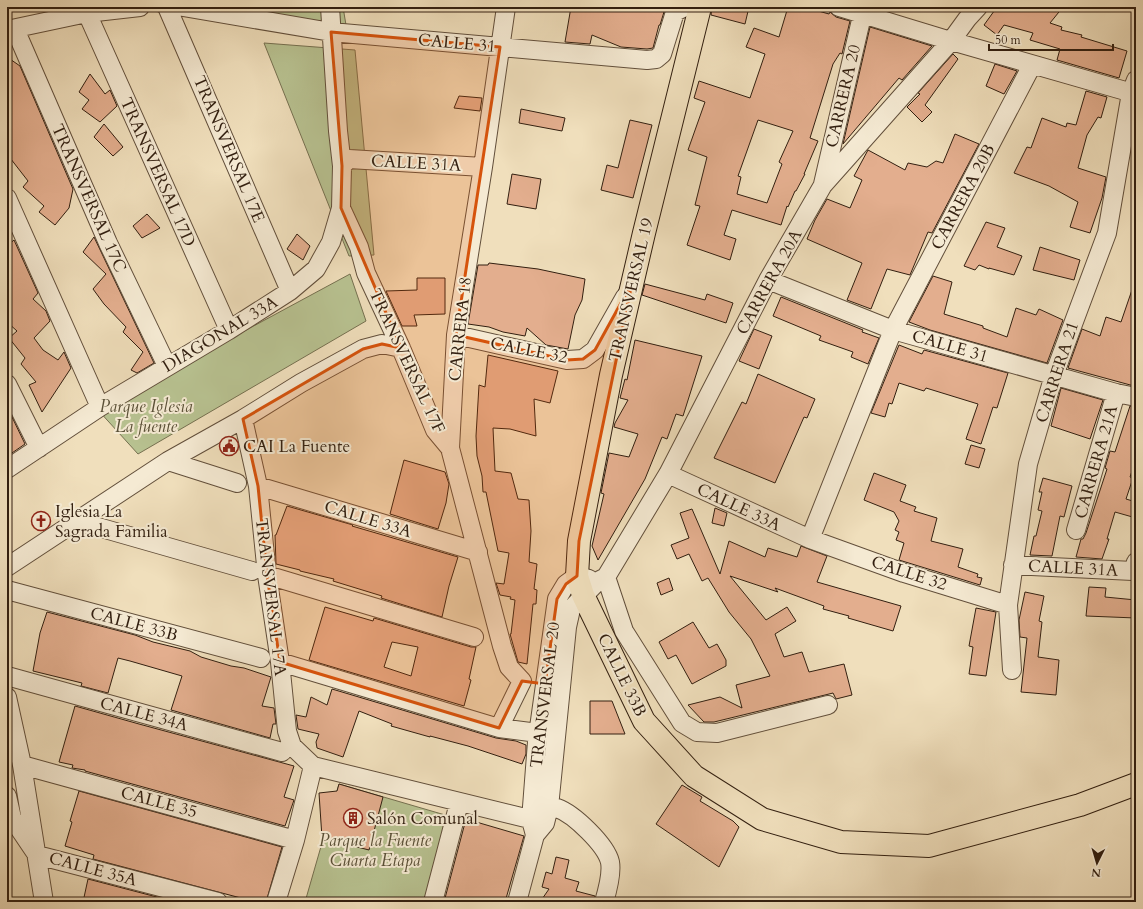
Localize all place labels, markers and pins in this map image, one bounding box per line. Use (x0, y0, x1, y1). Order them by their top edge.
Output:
public building icon: CAI La Fuente (218, 435, 240, 457)
place label: CAI La Fuente (243, 435, 350, 458)
place label: Iglesia La Sagrada Familia (55, 500, 168, 543)
church icon: Iglesia La Sagrada Familia (30, 510, 52, 532)
building icon: Salón Comunal (342, 807, 364, 829)
place label: Salón Comunal (367, 807, 479, 830)

